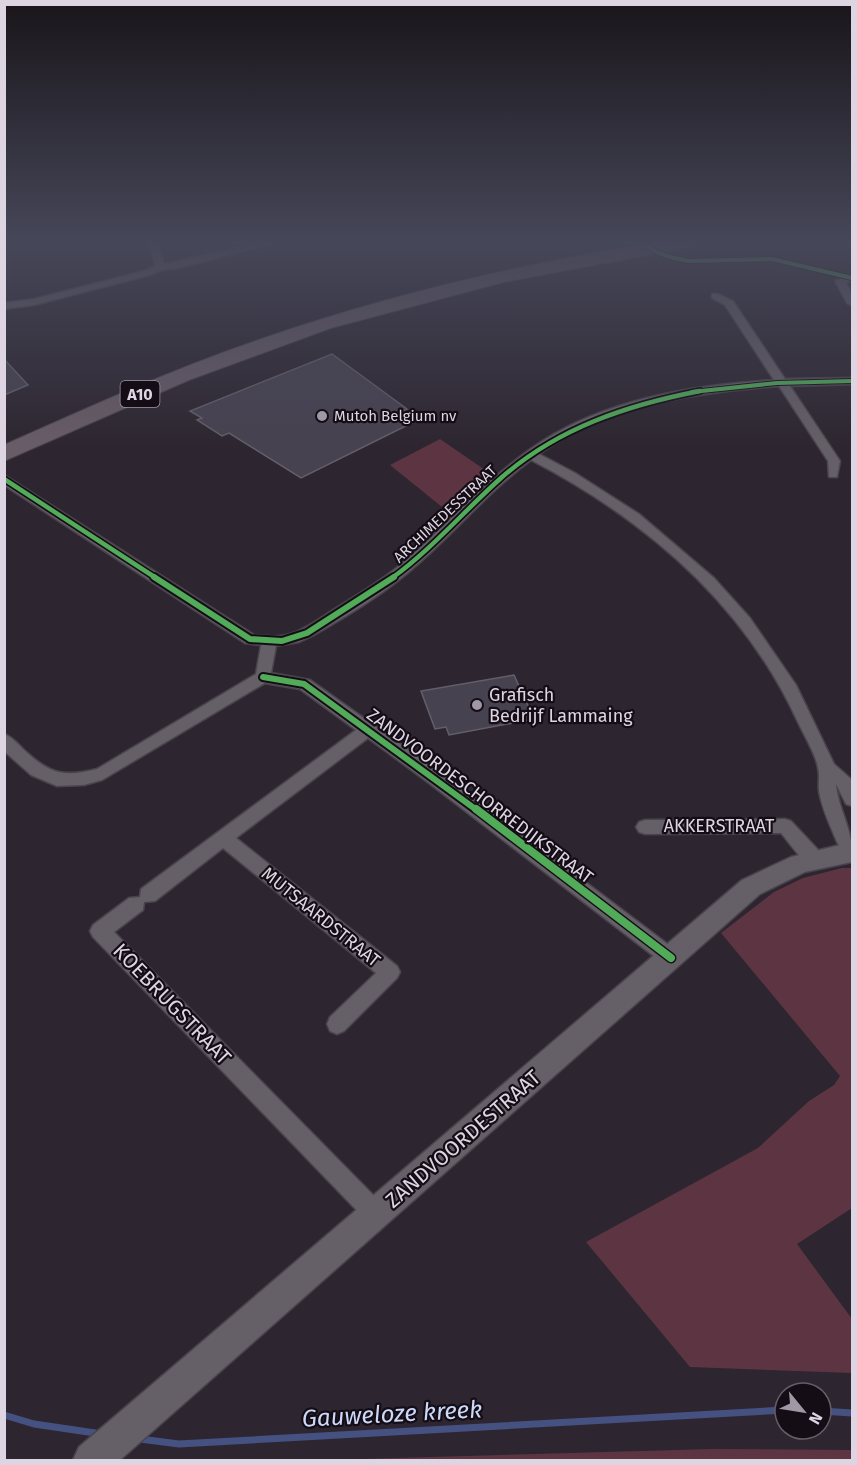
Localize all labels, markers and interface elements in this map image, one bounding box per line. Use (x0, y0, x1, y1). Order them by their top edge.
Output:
road number: A10 (120, 381, 160, 407)
place label: Mutoh Belgium nv (334, 407, 457, 425)
marker: Mutoh Belgium nv (315, 409, 329, 423)
street label: ARCHIMEDESSTRAAT (390, 461, 501, 566)
place label: Grafisch Bedrijf Lammaing (489, 684, 633, 727)
marker: Grafisch Bedrijf Lammaing (470, 698, 484, 712)
street label: ZANDVOORDESCHORREDIJKSTRAAT (362, 704, 598, 889)
street label: AKKERSTRAAT (664, 815, 775, 837)
street label: MUTSAARDSTRAAT (257, 862, 385, 972)
street label: KOEBRUGSTRAAT (108, 938, 237, 1070)
street label: ZANDVOORDESTRAAT (380, 1064, 546, 1213)
north arrow (773, 1381, 833, 1441)
water label: Gauweloze kreek (301, 1395, 483, 1433)
text: N (805, 1409, 826, 1428)

